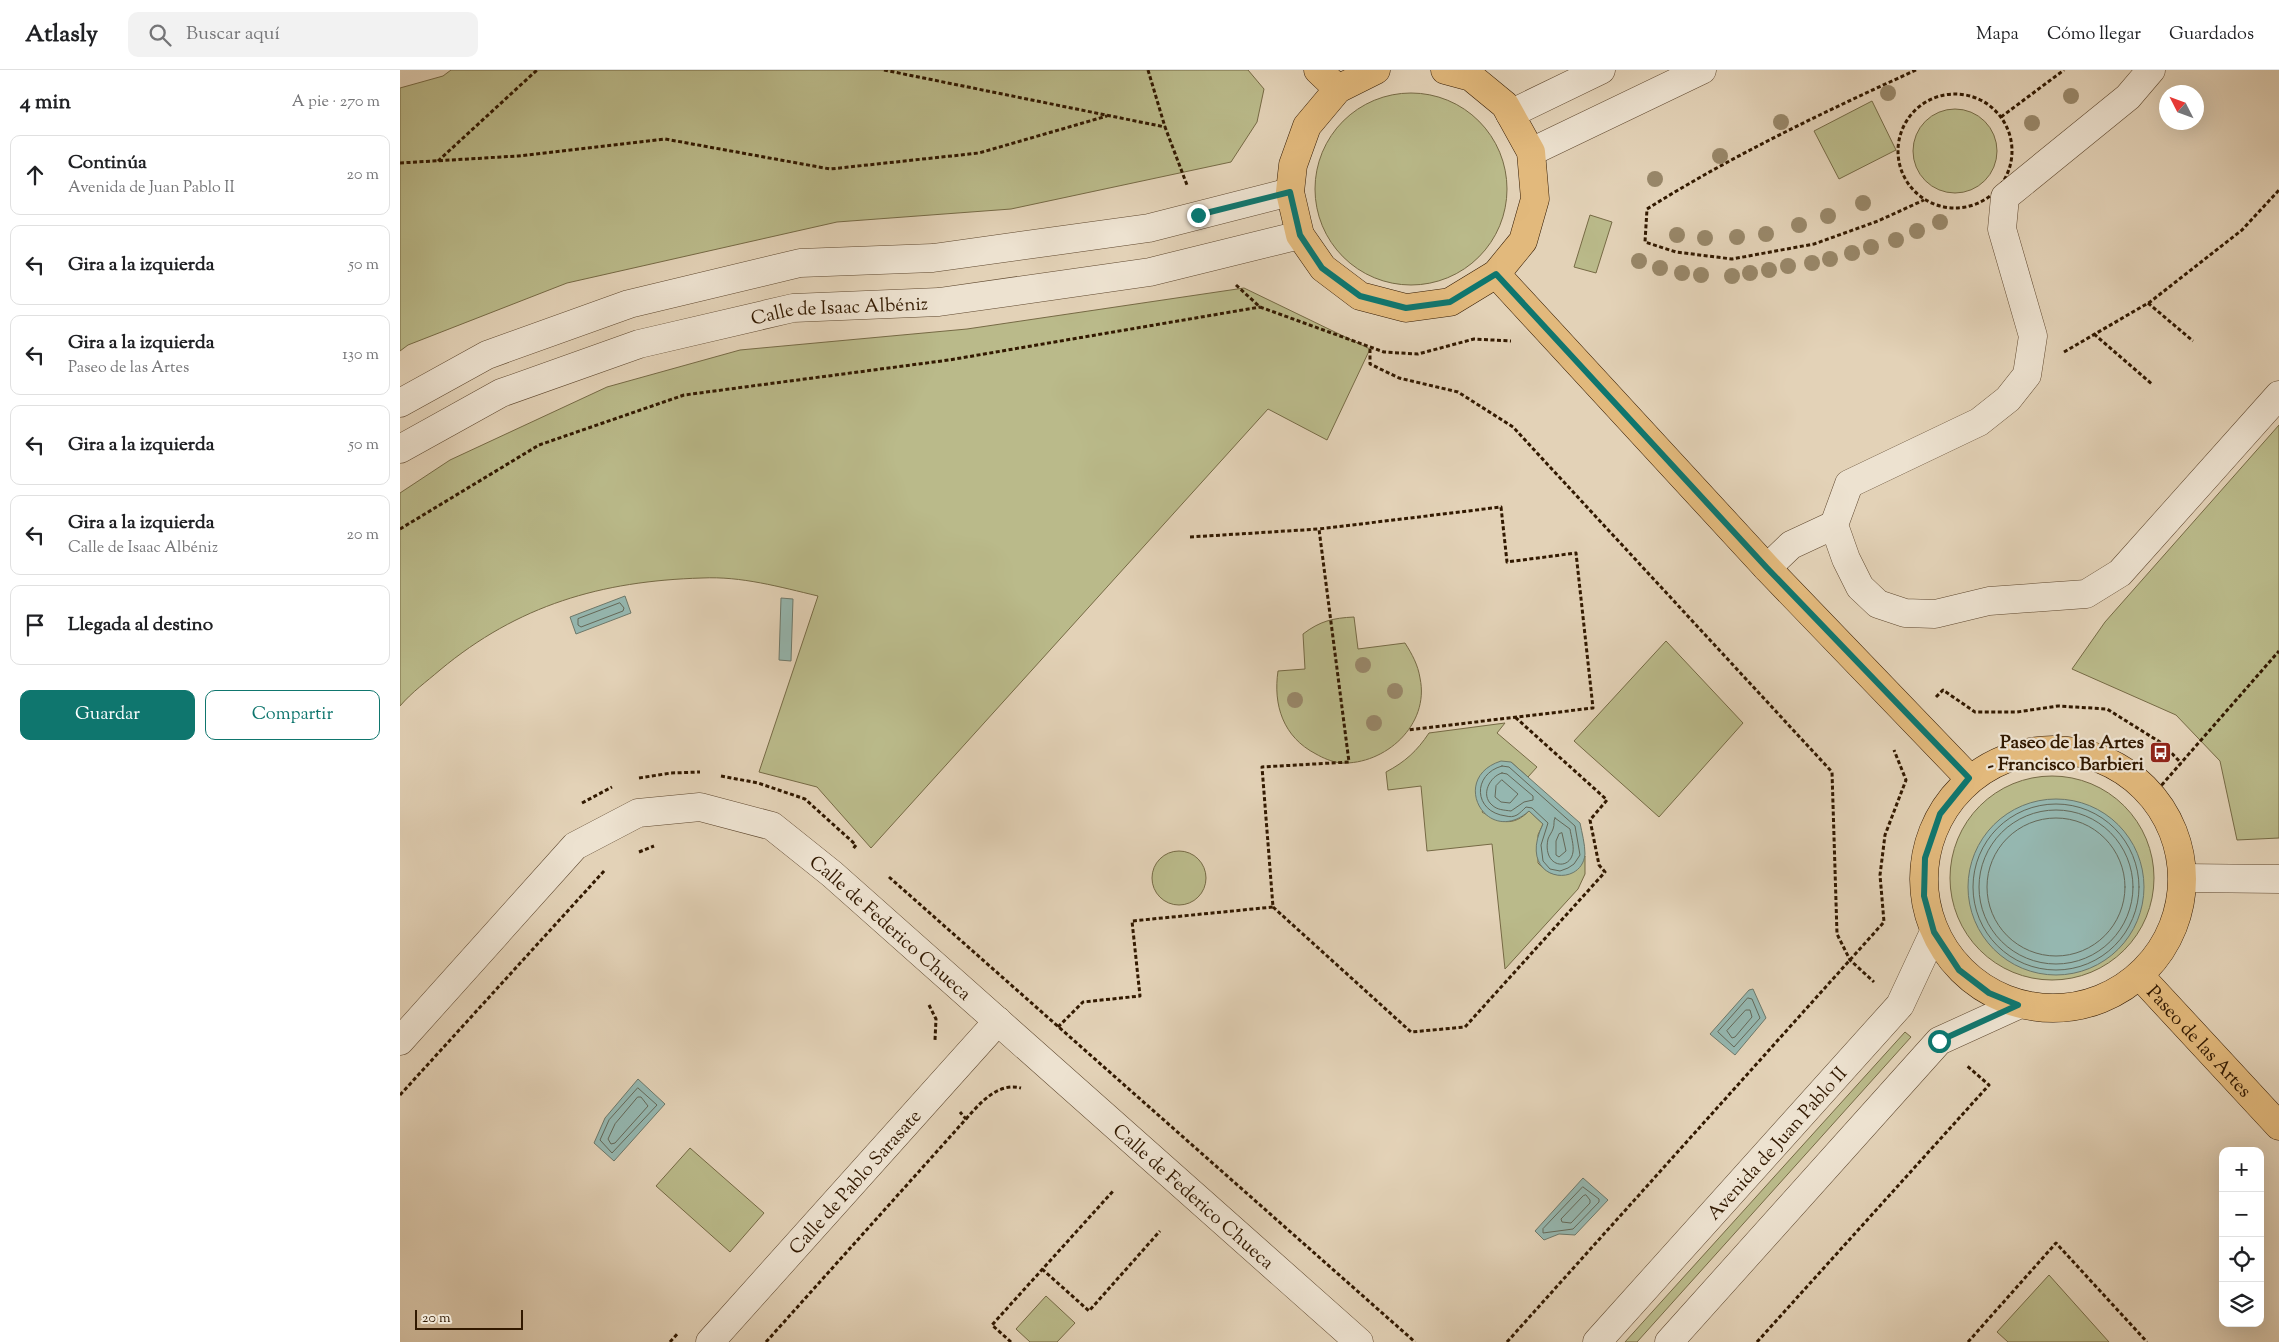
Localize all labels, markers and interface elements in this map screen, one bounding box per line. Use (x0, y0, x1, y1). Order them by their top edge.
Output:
search box (128, 12, 478, 57)
text: Atlasly (25, 18, 98, 52)
icon: search (146, 21, 174, 49)
text: Buscar aquí (186, 21, 280, 48)
text: Mapa (1976, 22, 2019, 48)
text: Cómo llegar (2047, 22, 2141, 48)
text: Guardados (2169, 22, 2254, 48)
north arrow (2159, 85, 2204, 130)
text: 4 min (20, 88, 71, 118)
text: A pie · 270 m (292, 91, 380, 114)
text: Continúa (68, 150, 147, 177)
icon: ahead (21, 161, 49, 189)
text: 20 m (346, 164, 379, 187)
text: Avenida de Juan Pablo II (68, 177, 235, 200)
route end (1187, 204, 1210, 227)
icon: left (21, 251, 49, 279)
text: Gira a la izquierda (68, 252, 214, 279)
text: 50 m (348, 254, 379, 277)
street label: Calle de Isaac Albéniz (748, 291, 929, 333)
text: Gira a la izquierda (68, 330, 214, 357)
icon: left (21, 341, 49, 369)
text: 130 m (342, 344, 379, 367)
text: Paseo de las Artes (68, 357, 189, 380)
icon: left (21, 431, 49, 459)
text: Gira a la izquierda (68, 432, 214, 459)
text: 50 m (348, 434, 379, 457)
text: Gira a la izquierda (68, 510, 214, 537)
icon: left (21, 521, 49, 549)
text: 20 m (346, 524, 379, 547)
text: Calle de Isaac Albéniz (68, 537, 218, 560)
icon: arrive (21, 611, 49, 639)
text: Llegada al destino (68, 612, 213, 639)
button: Guardar (20, 690, 195, 740)
button: Compartir (205, 690, 380, 740)
place label: Paseo de las Artes - Francisco Barbieri (1987, 730, 2145, 779)
bus stop icon: Paseo de las Artes - Francisco Barbieri (2148, 740, 2172, 764)
street label: Calle de Federico Chueca (803, 850, 977, 1008)
street label: Paseo de las Artes (2139, 980, 2257, 1104)
route start (1928, 1030, 1951, 1053)
street label: Avenida de Juan Pablo II (1702, 1062, 1854, 1227)
street label: Calle de Pablo Sarasate (784, 1104, 929, 1261)
street label: Calle de Federico Chueca (1106, 1118, 1279, 1277)
map controls (2219, 1147, 2264, 1327)
button: + (2219, 1147, 2264, 1192)
button: − (2219, 1192, 2264, 1237)
button: locate (2219, 1237, 2264, 1282)
button: layers (2219, 1282, 2264, 1327)
scale bar (415, 1307, 522, 1330)
text: 20 m (422, 1309, 451, 1329)

